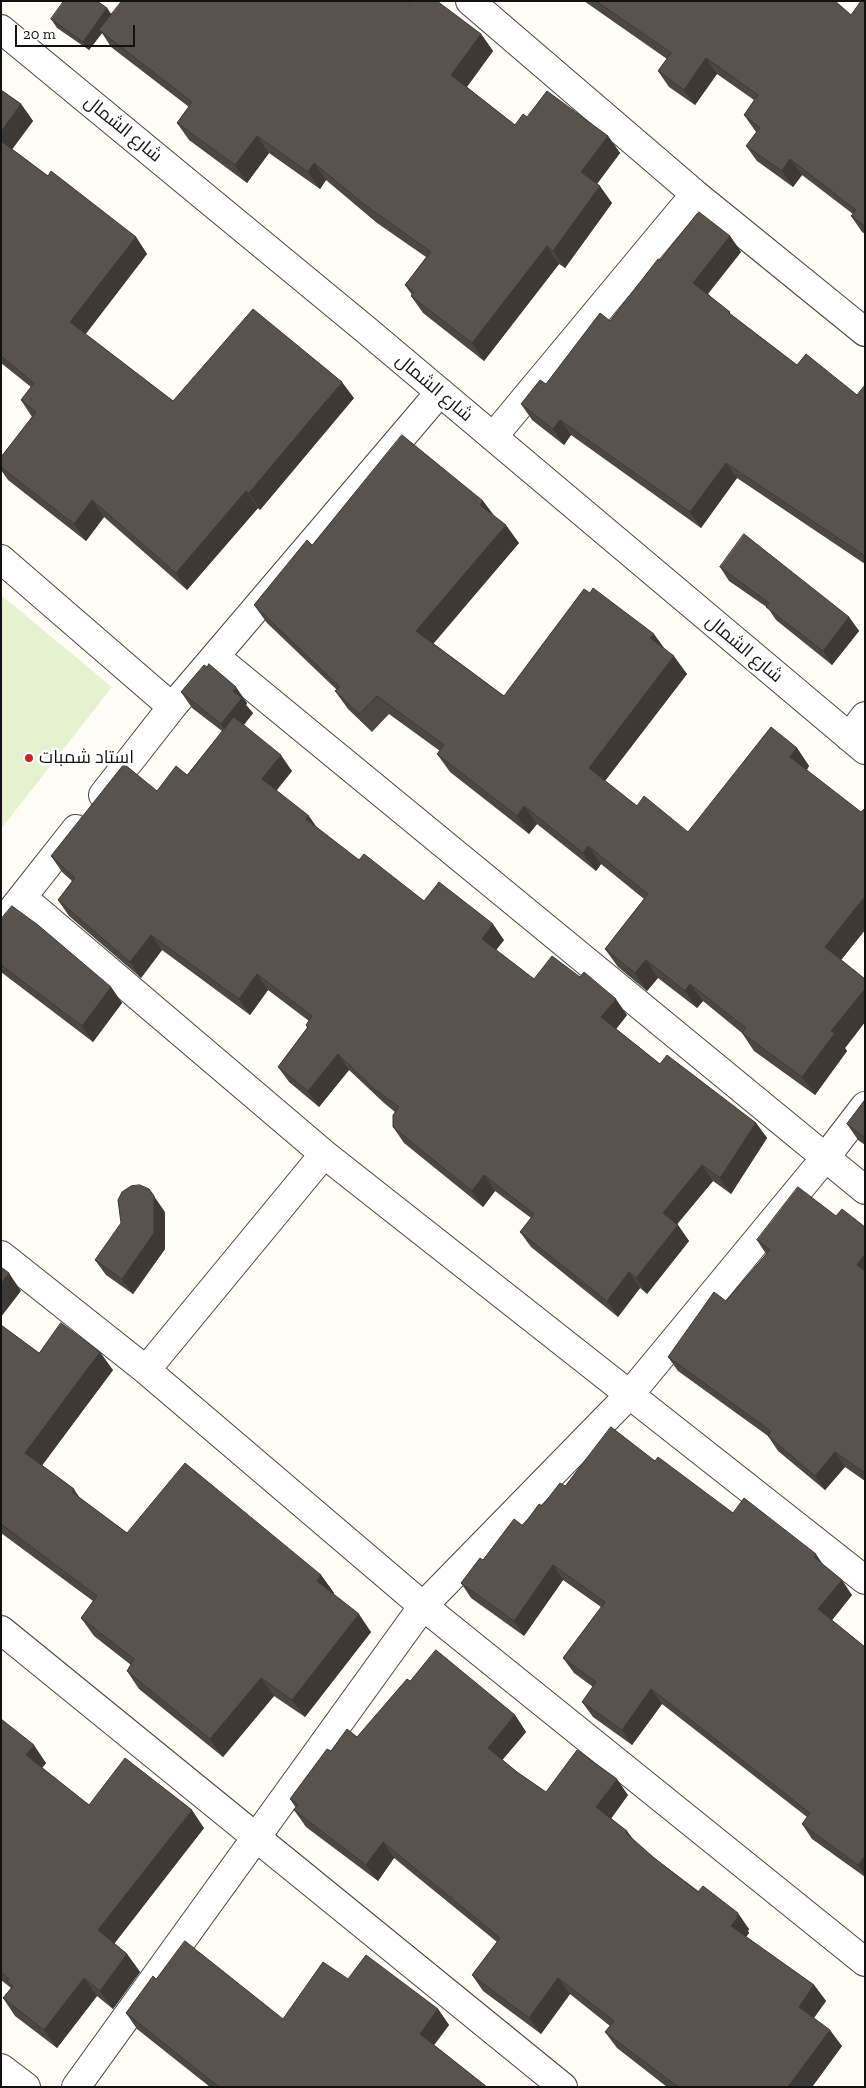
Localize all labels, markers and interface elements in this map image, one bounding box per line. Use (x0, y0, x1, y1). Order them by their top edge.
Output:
scale bar (18, 15, 138, 47)
text: 20 m (23, 25, 56, 43)
street label: شارع الشمال (80, 91, 166, 167)
street label: شارع الشمال (391, 350, 477, 426)
street label: شارع الشمال (701, 611, 787, 687)
place label: استاد شمبات (39, 747, 134, 769)
marker: استاد شمبات (23, 752, 35, 764)

